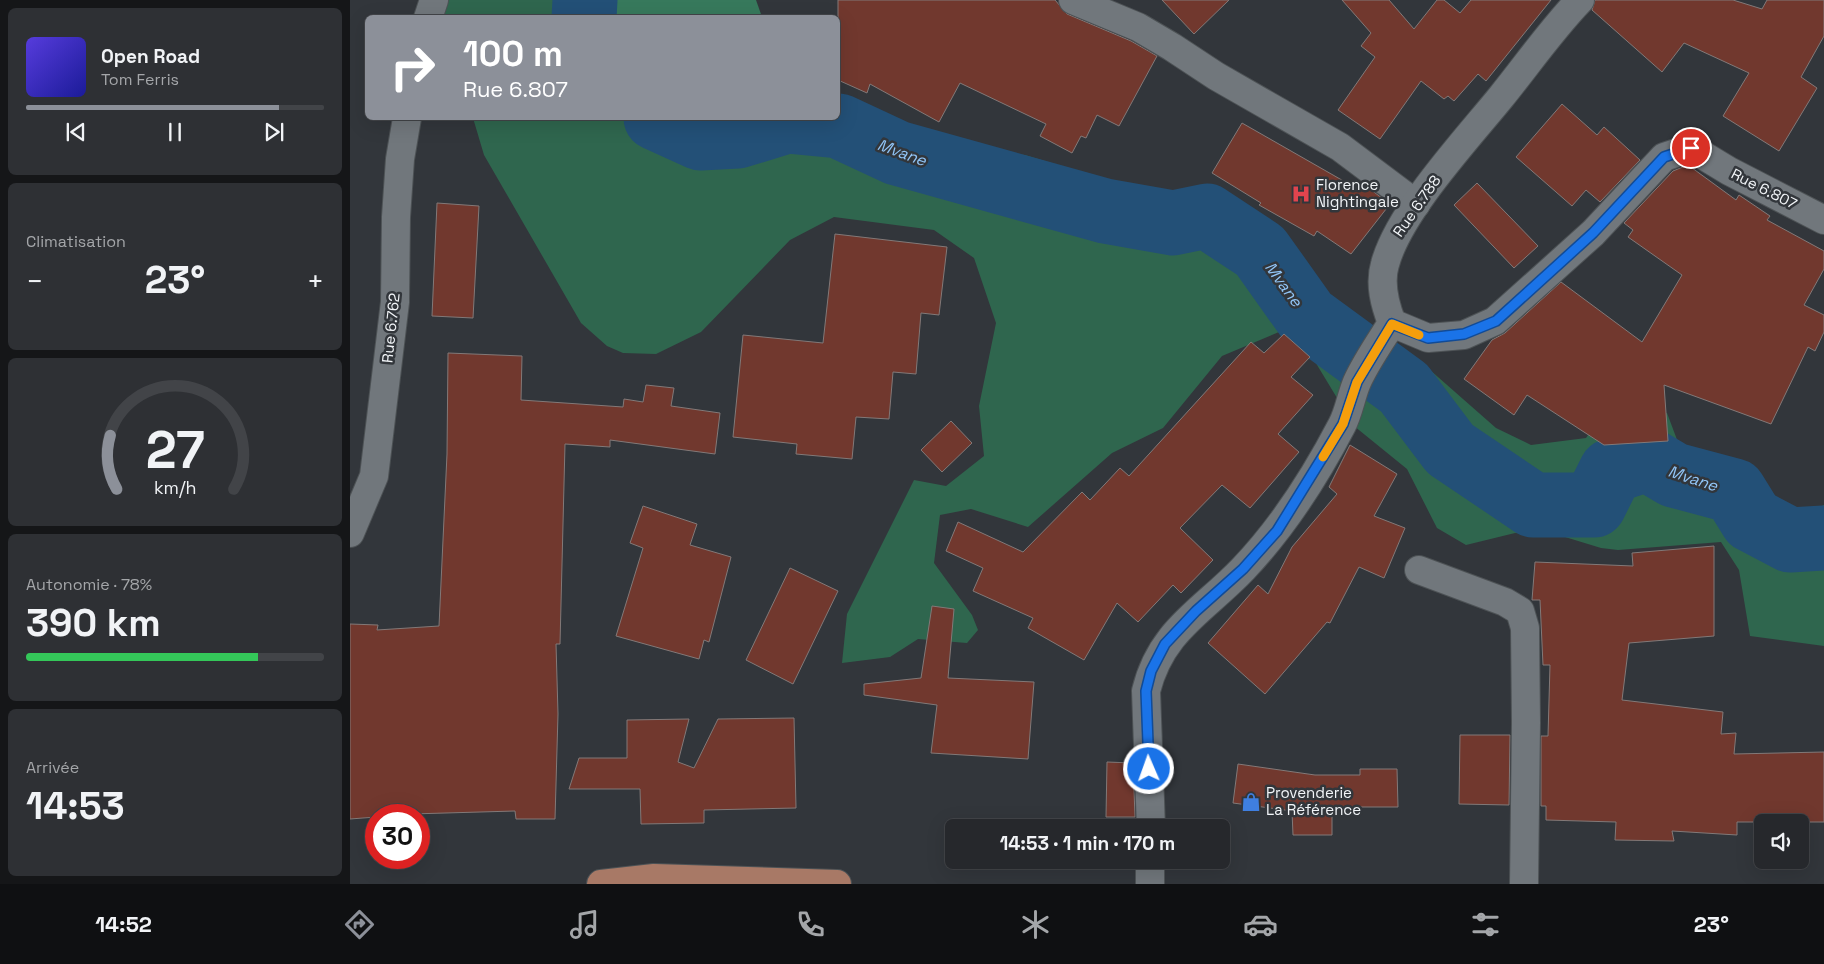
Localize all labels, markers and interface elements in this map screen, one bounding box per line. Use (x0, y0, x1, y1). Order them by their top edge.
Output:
text: 100 m (463, 32, 563, 76)
icon: right (380, 35, 445, 100)
text: Open Road (101, 44, 200, 69)
text: Tom Ferris (101, 69, 179, 90)
text: Rue 6.807 (463, 75, 568, 103)
icon: previous (62, 118, 90, 146)
icon: pause (161, 118, 189, 146)
icon: next (260, 118, 288, 146)
pin (1670, 127, 1712, 169)
water label: Mvane (874, 134, 930, 171)
icon: arrive (1677, 134, 1705, 162)
street label: Rue 6.807 (1728, 164, 1800, 213)
street label: Rue 6.788 (1388, 171, 1445, 240)
place label: Florence Nightingale (1316, 175, 1399, 211)
hospital icon: Florence Nightingale (1290, 183, 1312, 205)
text: Climatisation (26, 231, 126, 252)
text: 23° (145, 256, 205, 304)
water label: Mvane (1260, 258, 1307, 311)
text: − (26, 263, 43, 299)
text: + (307, 263, 324, 299)
street label: Rue 6.762 (377, 292, 404, 364)
text: 27 (145, 417, 205, 483)
water label: Mvane (1665, 461, 1721, 496)
text: km/h (154, 476, 196, 499)
text: Autonomie · 78% (26, 574, 152, 595)
text: 390 km (26, 599, 161, 647)
position arrow (1122, 742, 1174, 794)
text: Arrivée (26, 757, 79, 778)
text: 14:53 (26, 782, 125, 830)
place label: Provenderie La Référence (1266, 783, 1361, 819)
shop icon: Provenderie La Référence (1240, 791, 1262, 813)
speed limit sign: 30 (365, 804, 430, 869)
map controls (1754, 814, 1809, 869)
button: sound (1754, 814, 1809, 869)
text: 14:53 · 1 min · 170 m (1000, 831, 1175, 856)
icon: directions (342, 907, 377, 942)
icon: music (567, 907, 602, 942)
icon: phone (793, 907, 828, 942)
icon: climate (1018, 907, 1053, 942)
icon: car (1243, 907, 1278, 942)
icon: filters (1468, 907, 1503, 942)
text: 14:52 (95, 910, 152, 938)
text: 23° (1694, 910, 1729, 938)

